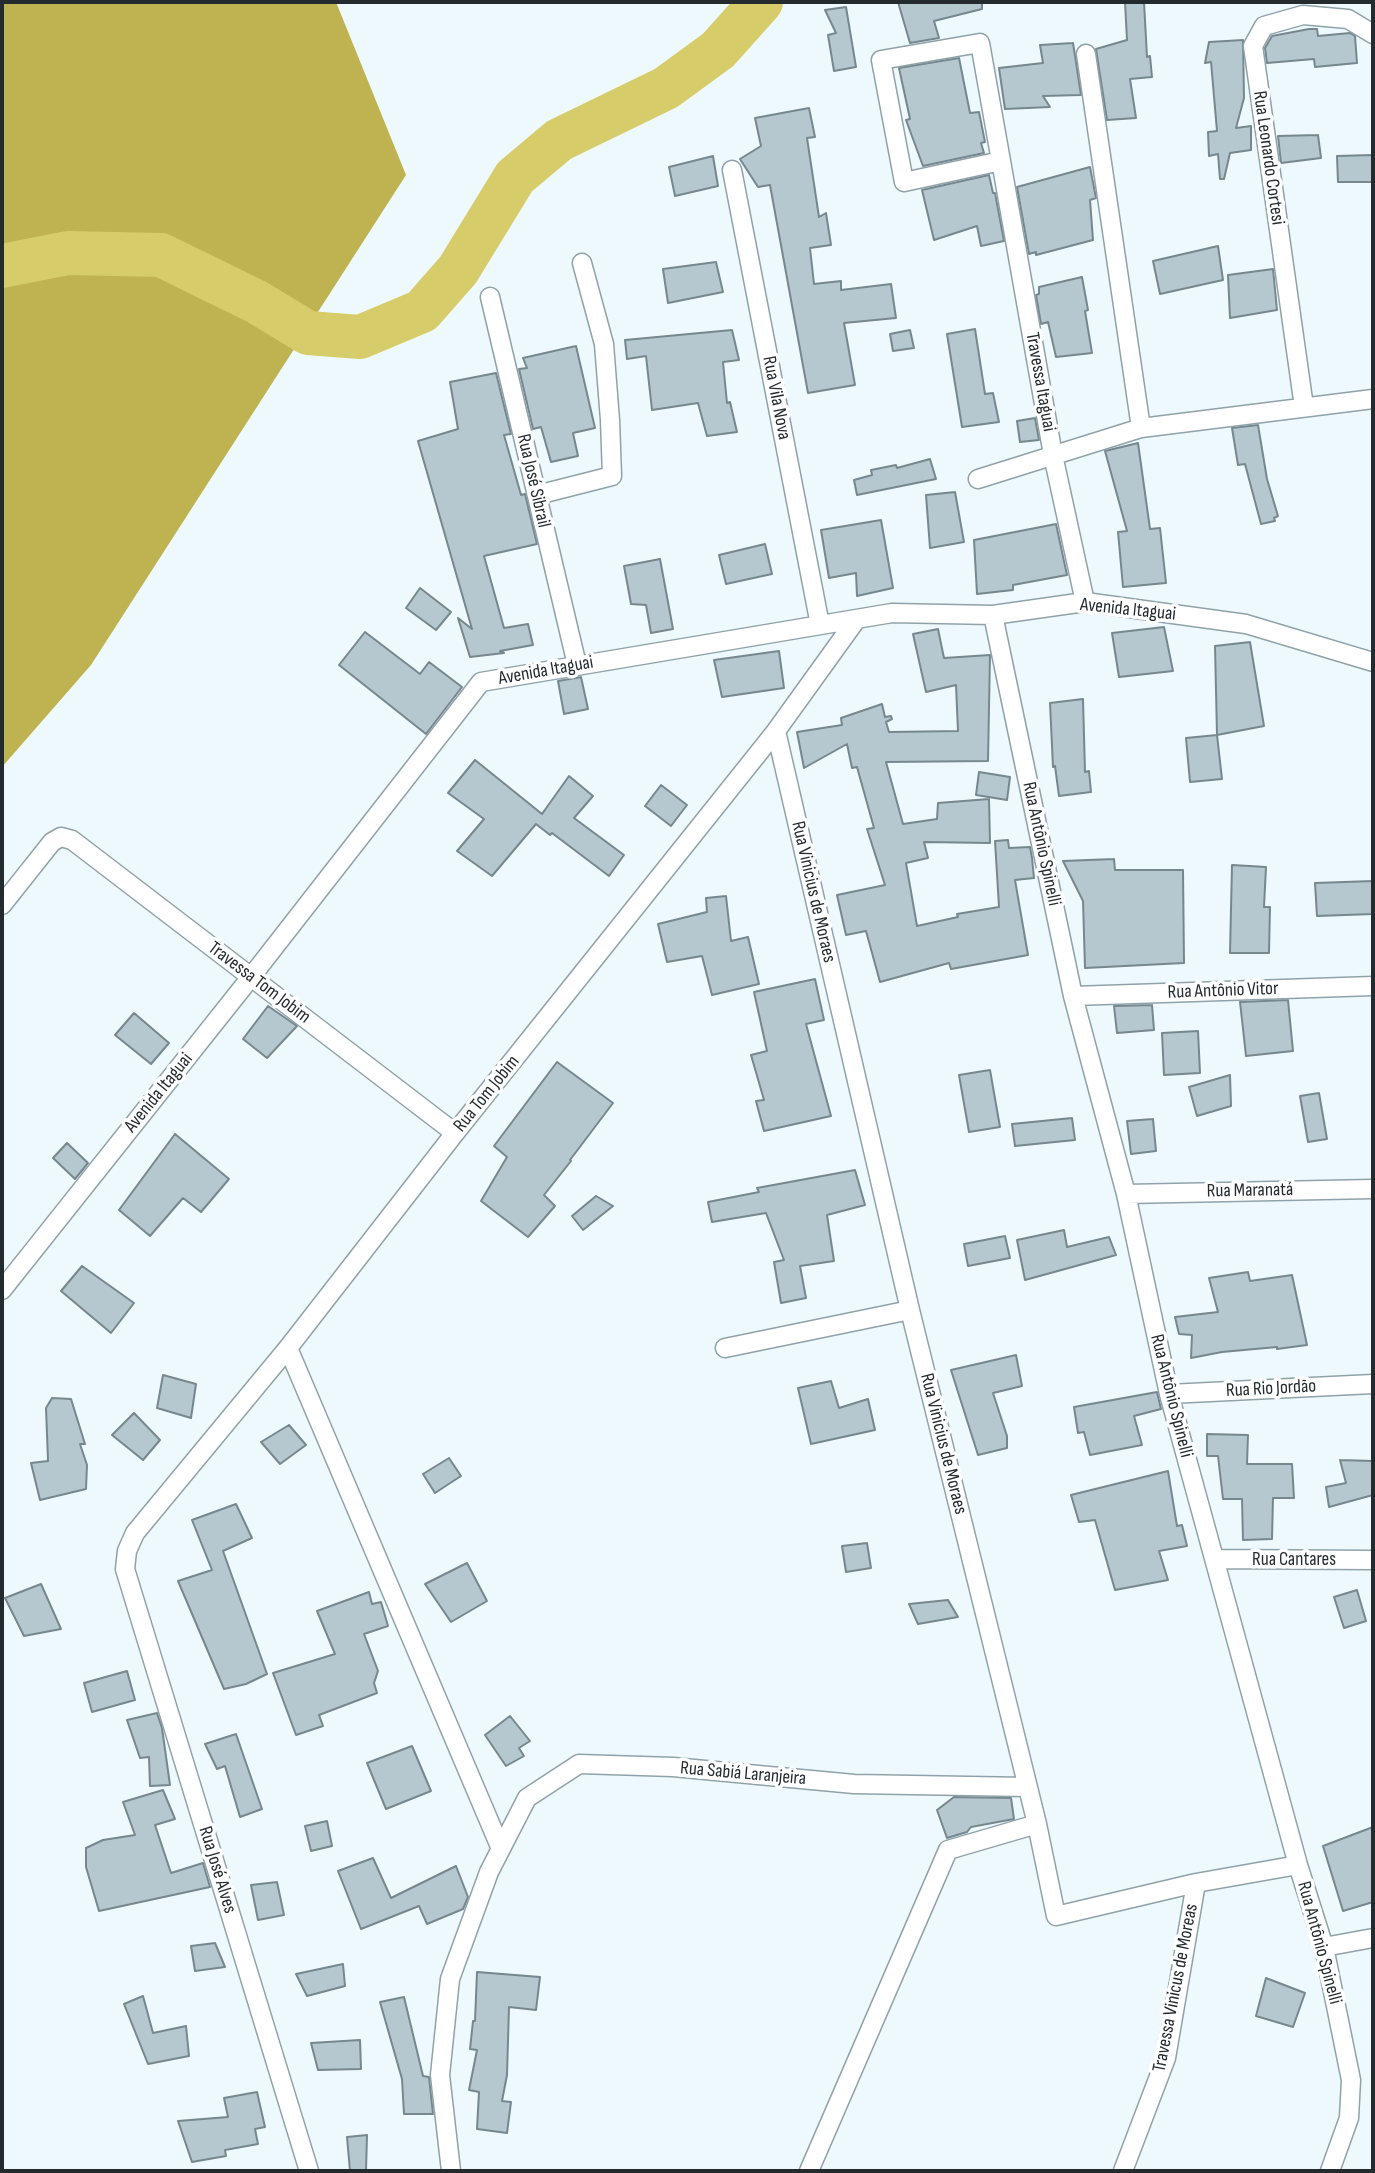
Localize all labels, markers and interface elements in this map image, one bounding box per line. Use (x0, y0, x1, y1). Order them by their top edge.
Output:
street label: Rua Leonardo Cortesi (1247, 90, 1289, 226)
street label: Travessa Itaguai (1020, 331, 1060, 433)
street label: Rua Vila Nova (757, 354, 795, 442)
street label: Rua José Sibrail (511, 432, 555, 530)
street label: Avenida Itaguai (1079, 594, 1177, 626)
street label: Avenida Itaguai (497, 651, 595, 691)
street label: Rua Antônio Spinelli (1017, 780, 1065, 908)
street label: Rua Vinicius de Moraes (786, 819, 840, 965)
street label: Travessa Tom Jobim (203, 937, 315, 1029)
street label: Rua Antônio Vitor (1167, 978, 1279, 1004)
street label: Avenida Itaguai (120, 1049, 198, 1137)
street label: Rua Tom Jobim (449, 1051, 525, 1137)
street label: Rua Maranatá (1207, 1179, 1293, 1203)
street label: Rua Antônio Spinelli (1145, 1332, 1197, 1460)
street label: Rua Vinicius de Moraes (914, 1371, 972, 1517)
street label: Rua Rio Jordão (1225, 1375, 1317, 1403)
street label: Rua Cantares (1252, 1549, 1336, 1571)
street label: Rua Sabiá Laranjeira (679, 1757, 807, 1791)
street label: Rua José Alves (193, 1824, 241, 1916)
street label: Rua Antônio Spinelli (1292, 1879, 1346, 2007)
street label: Travessa Vinicus de Moreas (1148, 1902, 1204, 2074)

